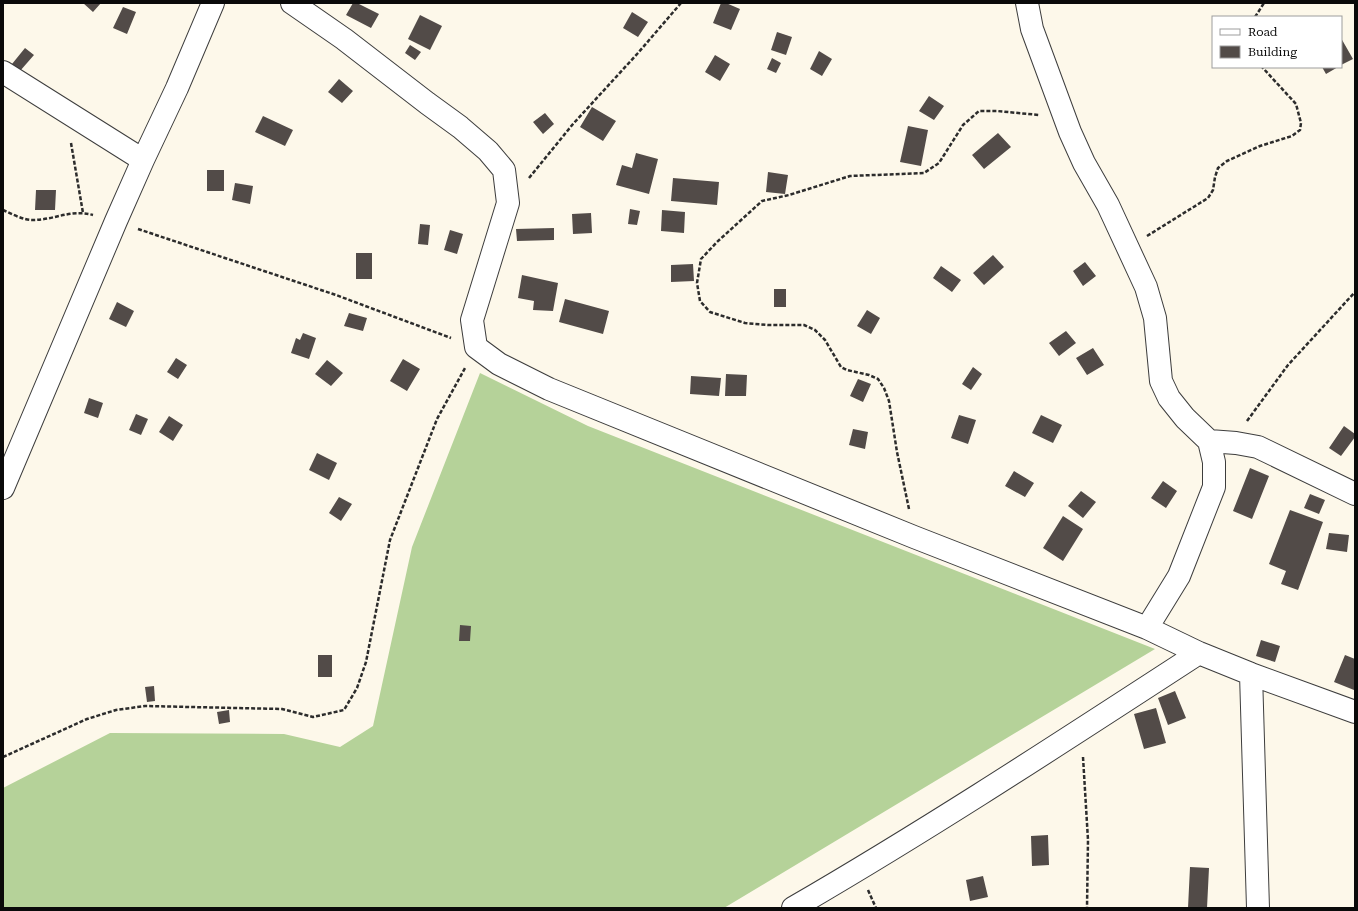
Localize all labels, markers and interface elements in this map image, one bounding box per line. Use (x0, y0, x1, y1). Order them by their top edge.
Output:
legend (1212, 16, 1342, 68)
text: Road (1248, 25, 1278, 39)
text: Building (1248, 45, 1297, 59)

